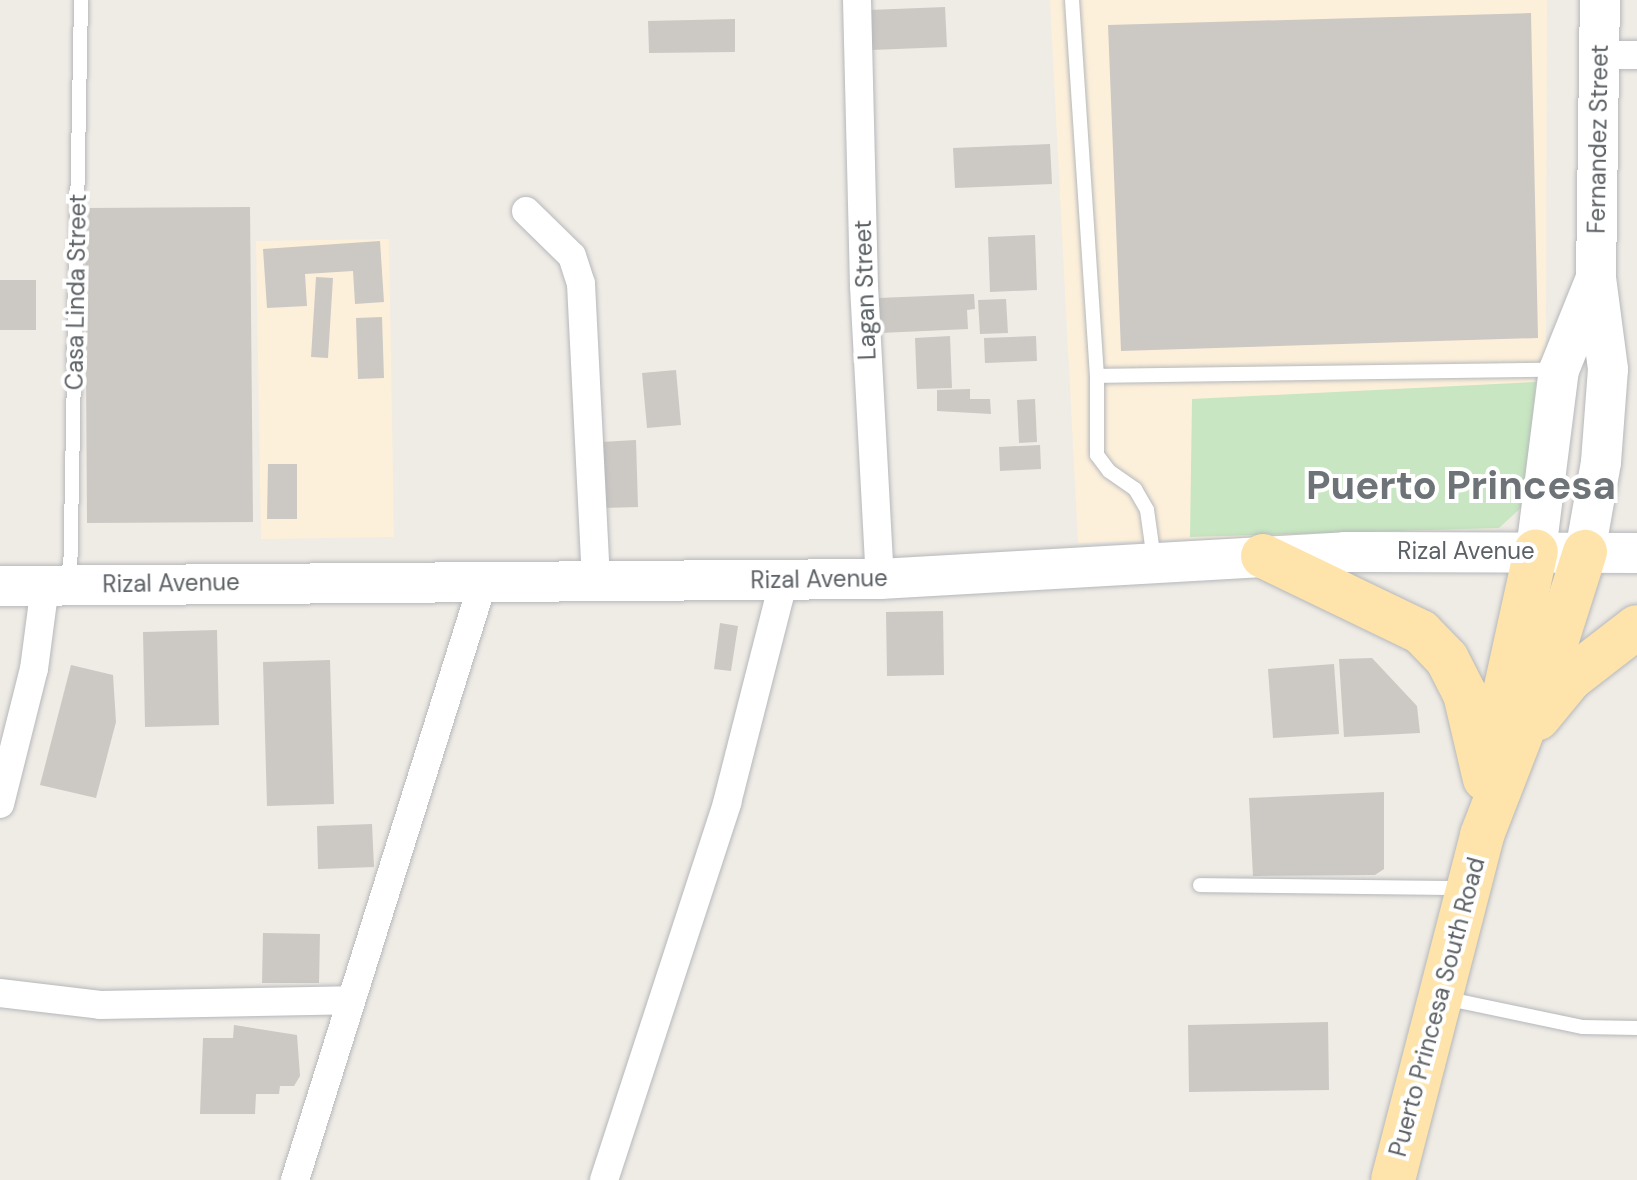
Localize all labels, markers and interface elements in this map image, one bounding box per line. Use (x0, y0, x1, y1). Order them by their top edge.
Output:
street label: Fernandez Street (1582, 44, 1614, 234)
street label: Casa Linda Street (60, 194, 92, 390)
street label: Lagan Street (848, 219, 882, 361)
district label: Puerto Princesa (1306, 461, 1616, 509)
street label: Rizal Avenue (1397, 537, 1535, 565)
street label: Rizal Avenue (750, 563, 888, 595)
street label: Rizal Avenue (102, 567, 240, 599)
street label: Puerto Princesa South Road (1383, 854, 1491, 1160)

